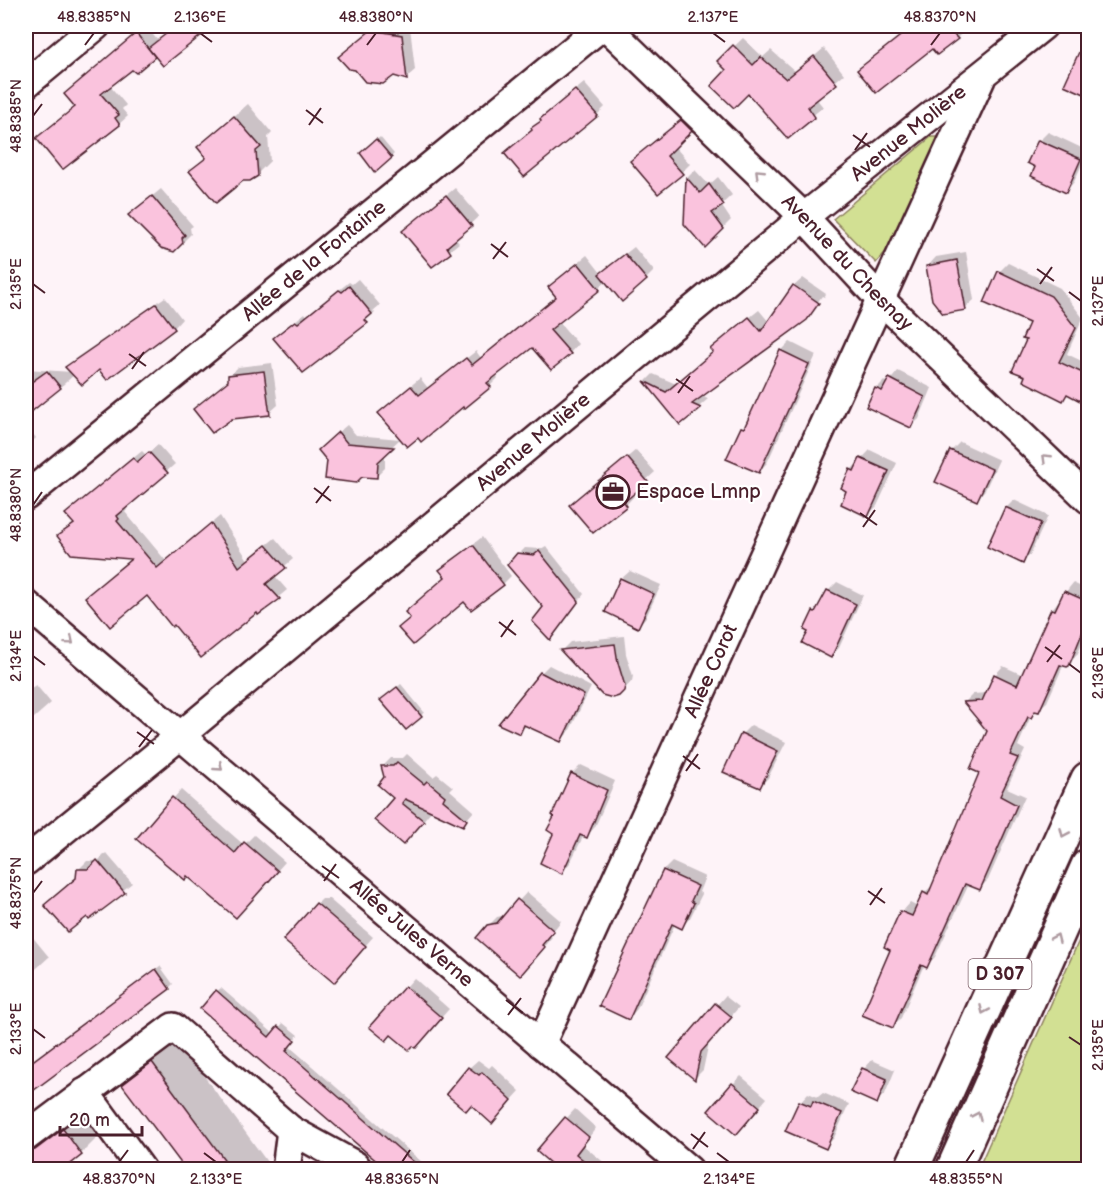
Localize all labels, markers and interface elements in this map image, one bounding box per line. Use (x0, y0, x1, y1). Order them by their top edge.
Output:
text: 48.8385°N (57, 8, 131, 27)
text: 2.136°E (174, 8, 226, 27)
text: 48.8380°N (339, 8, 413, 27)
text: 2.137°E (688, 8, 739, 27)
text: 48.8370°N (903, 8, 977, 27)
text: 48.8385°N (7, 79, 26, 153)
street label: Avenue Molière (846, 80, 971, 187)
one-way arrow (755, 170, 766, 181)
street label: Avenue du Chesnay (776, 190, 918, 336)
street label: Allée de la Fontaine (237, 195, 391, 327)
text: 2.135°E (7, 258, 26, 310)
text: 2.137°E (1089, 275, 1108, 326)
street label: Avenue Molière (471, 388, 595, 496)
one-way arrow (1043, 455, 1054, 466)
text: 48.8380°N (7, 468, 26, 542)
office icon: Espace Lmnp (595, 474, 631, 510)
place label: Espace Lmnp (636, 480, 761, 504)
street label: Allée Corot (679, 620, 743, 721)
text: 2.134°E (7, 630, 26, 682)
one-way arrow (63, 634, 74, 645)
text: 2.136°E (1089, 647, 1108, 699)
one-way arrow (212, 760, 223, 771)
one-way arrow (1060, 826, 1072, 837)
text: 48.8375°N (7, 857, 26, 929)
street label: Allée Jules Verne (345, 874, 478, 993)
one-way arrow (1049, 933, 1061, 944)
road number: D 307 (968, 959, 1032, 989)
text: 2.133°E (7, 1003, 26, 1055)
one-way arrow (979, 1004, 991, 1015)
text: 2.135°E (1089, 1019, 1108, 1071)
scale bar (60, 1099, 142, 1137)
text: 20 m (69, 1110, 110, 1131)
one-way arrow (969, 1111, 981, 1122)
text: 48.8370°N (82, 1170, 156, 1189)
text: 2.133°E (190, 1170, 242, 1189)
text: 48.8365°N (365, 1170, 439, 1189)
text: 2.134°E (703, 1170, 755, 1189)
text: 48.8355°N (929, 1170, 1003, 1189)

